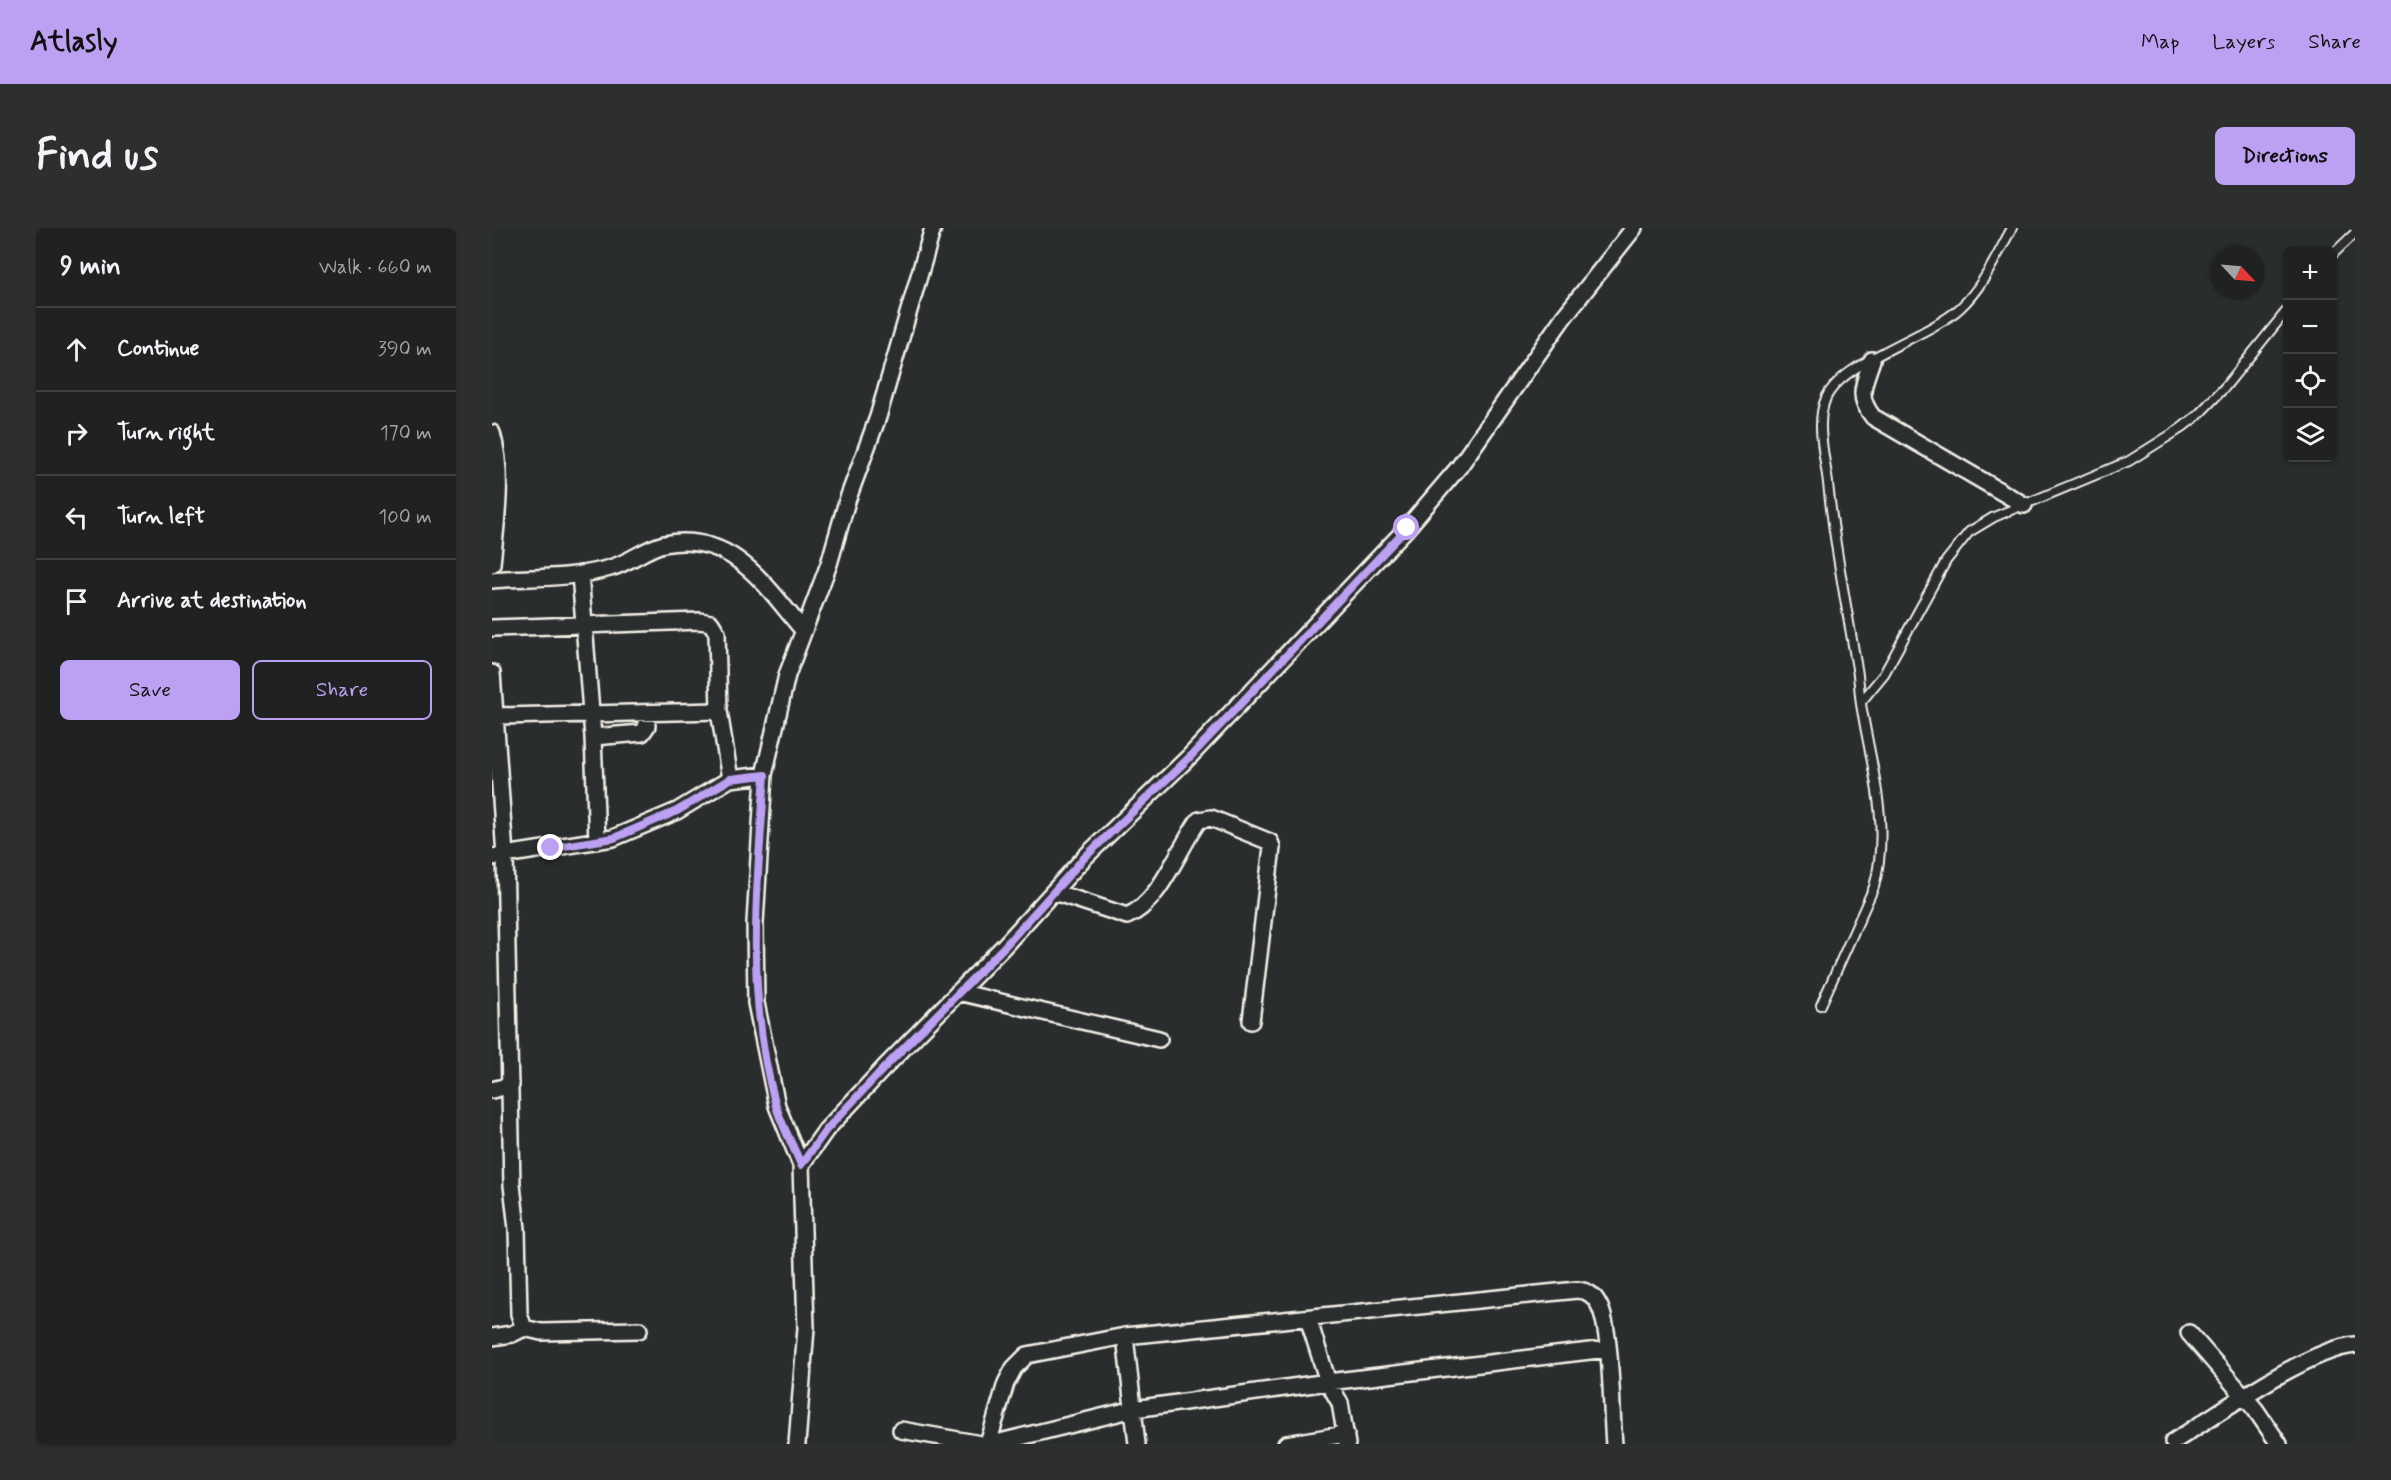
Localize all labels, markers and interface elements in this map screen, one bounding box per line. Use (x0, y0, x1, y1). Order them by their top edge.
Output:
text: Atlasly (30, 24, 118, 61)
text: Map (2141, 28, 2179, 56)
text: Layers (2212, 28, 2275, 56)
text: Share (2308, 28, 2361, 56)
button: Directions (2215, 127, 2355, 185)
text: Find us (36, 129, 158, 184)
north arrow (2211, 246, 2265, 300)
map controls (2283, 246, 2337, 462)
button: + (2283, 246, 2337, 300)
text: 9 min (60, 250, 121, 284)
text: Walk · 660 m (319, 254, 432, 281)
button: − (2283, 300, 2337, 354)
icon: ahead (60, 333, 93, 366)
text: Continue (117, 335, 199, 363)
text: 390 m (378, 336, 432, 363)
button: locate (2283, 354, 2337, 408)
button: layers (2283, 408, 2337, 462)
icon: right (60, 417, 93, 450)
text: Turn right (117, 419, 215, 447)
text: 170 m (380, 420, 432, 447)
icon: left (60, 501, 93, 534)
text: Turn left (117, 503, 205, 531)
text: 100 m (378, 504, 432, 531)
route start (1393, 514, 1419, 540)
icon: arrive (60, 585, 93, 618)
text: Arrive at destination (117, 587, 307, 615)
button: Save (60, 660, 240, 720)
button: Share (252, 660, 432, 720)
route end (537, 834, 563, 860)

